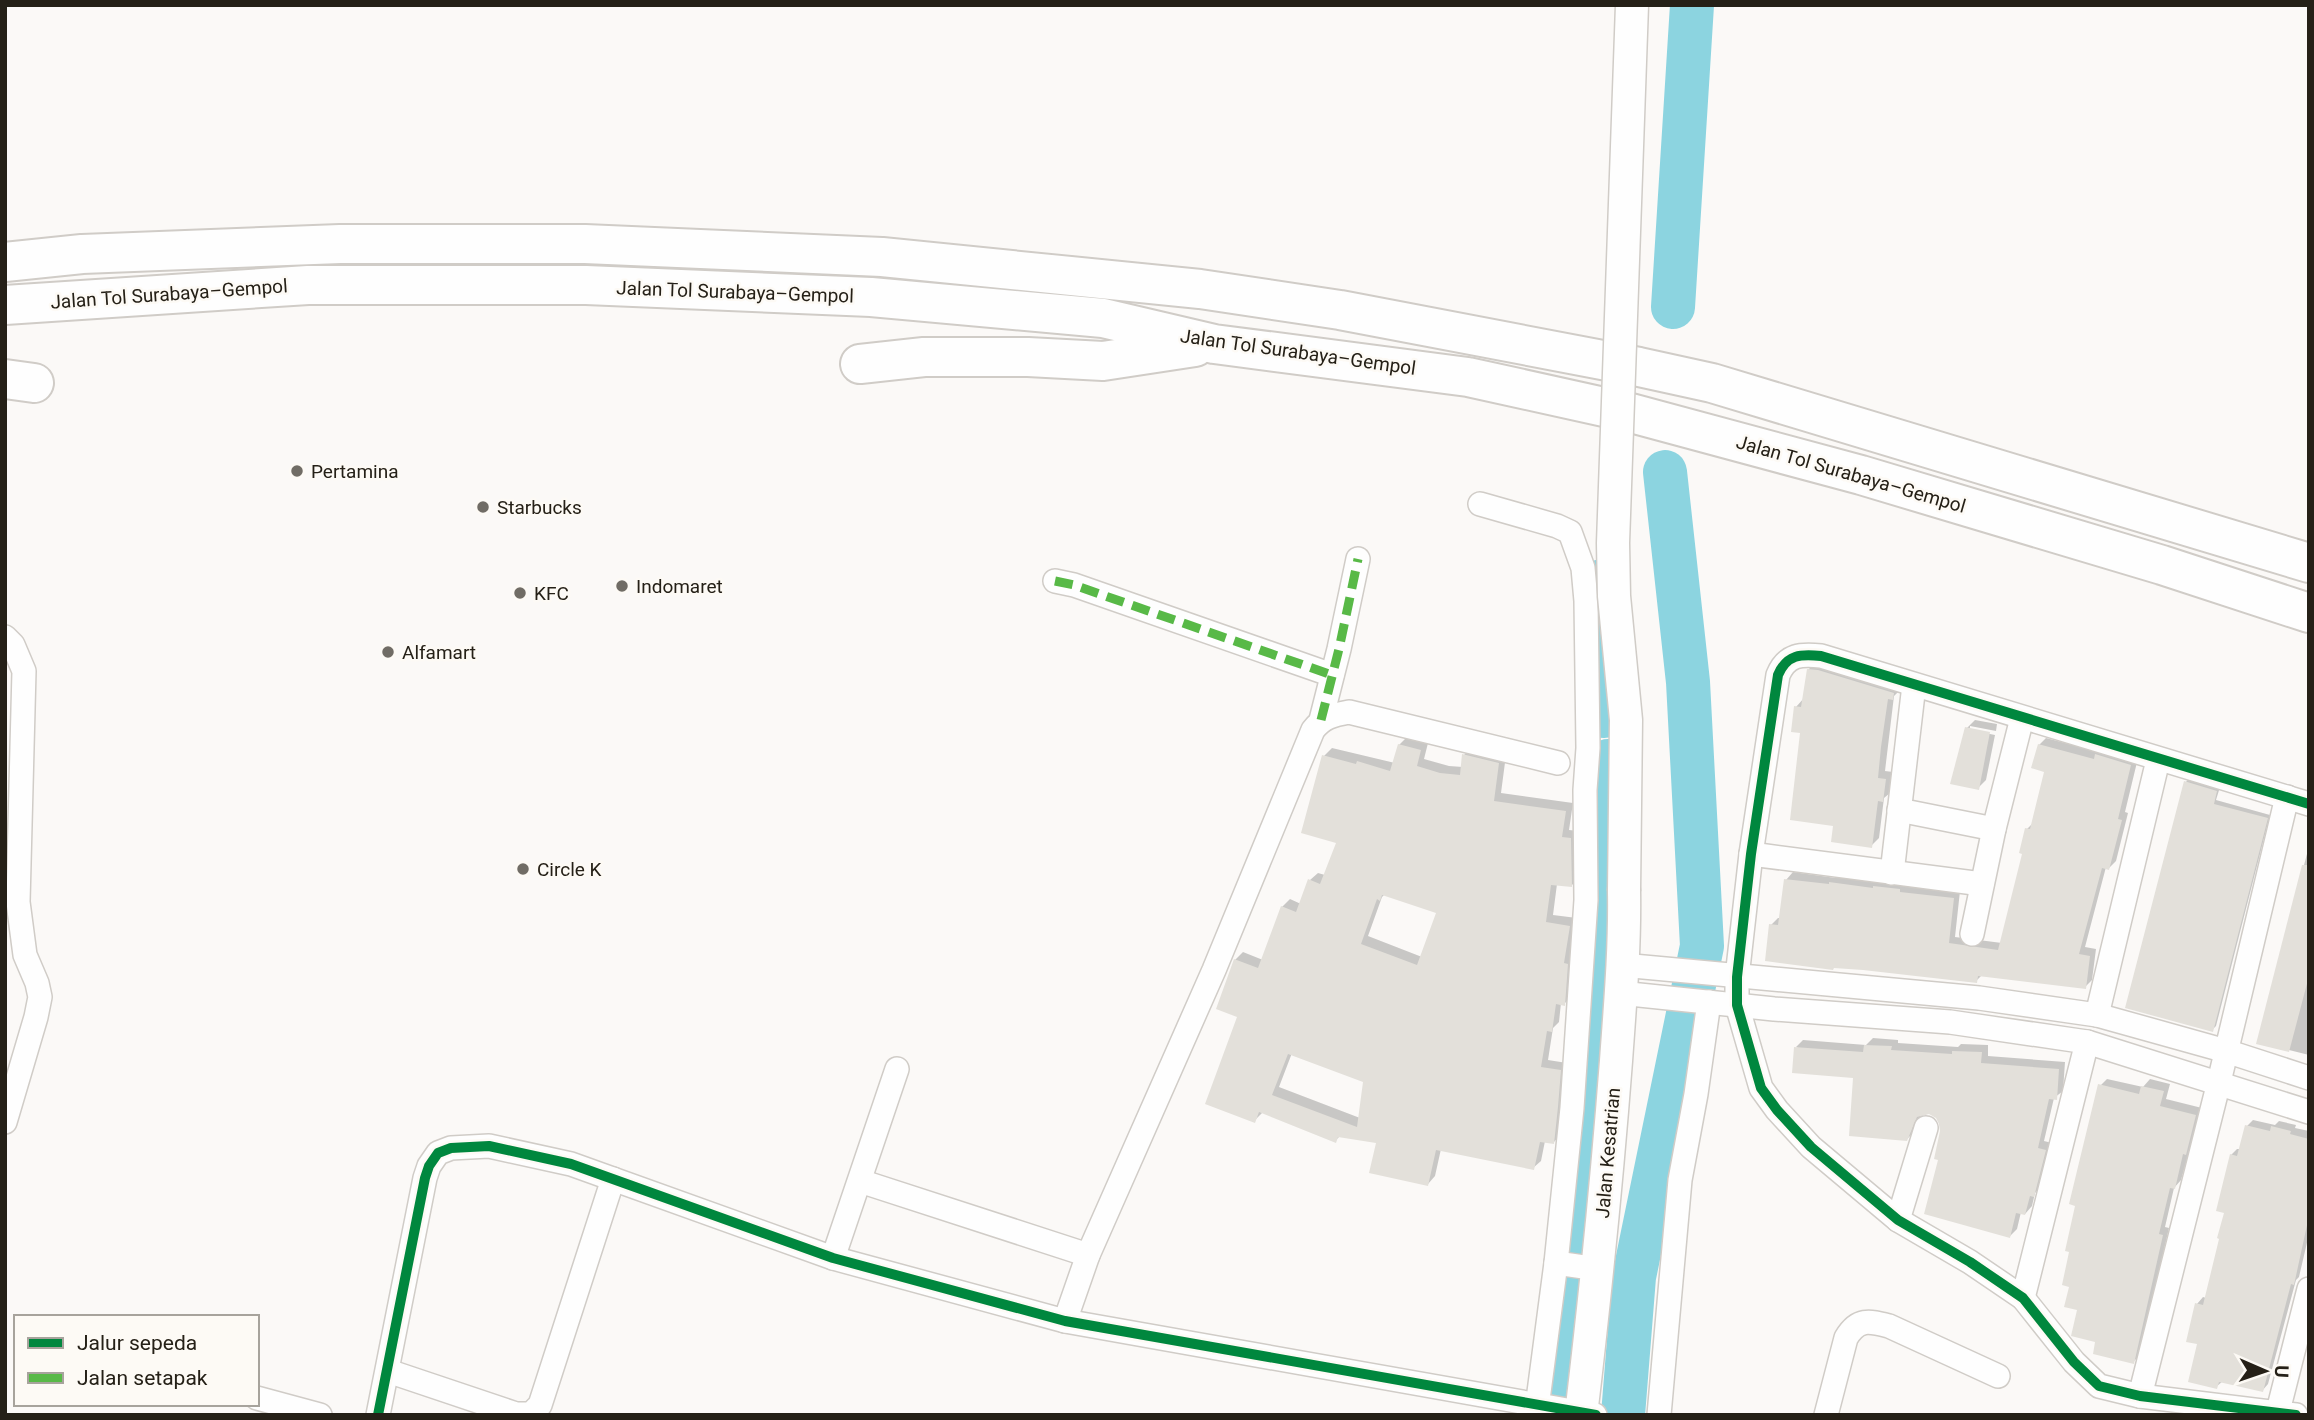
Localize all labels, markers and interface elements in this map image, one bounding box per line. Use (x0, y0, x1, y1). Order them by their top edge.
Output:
street label: Jalan Tol Surabaya–Gempol (50, 274, 288, 314)
street label: Jalan Tol Surabaya–Gempol (616, 276, 854, 308)
street label: Jalan Tol Surabaya–Gempol (1179, 324, 1417, 380)
street label: Jalan Tol Surabaya–Gempol (1734, 430, 1968, 518)
place label: Pertamina (311, 460, 399, 483)
marker: Pertamina (289, 463, 305, 479)
place label: Starbucks (497, 496, 582, 519)
marker: Starbucks (475, 499, 491, 515)
place label: Indomaret (636, 575, 723, 598)
marker: Indomaret (614, 578, 630, 594)
place label: KFC (534, 582, 569, 605)
marker: KFC (512, 585, 528, 601)
place label: Alfamart (402, 641, 476, 664)
marker: Alfamart (380, 644, 396, 660)
place label: Circle K (537, 858, 602, 881)
marker: Circle K (515, 861, 531, 877)
street label: Jalan Kesatrian (1591, 1087, 1625, 1219)
legend (14, 1315, 259, 1406)
text: Jalur sepeda (77, 1331, 197, 1355)
north arrow (2230, 1336, 2300, 1406)
text: U (2270, 1365, 2293, 1378)
text: Jalan setapak (77, 1366, 208, 1390)

